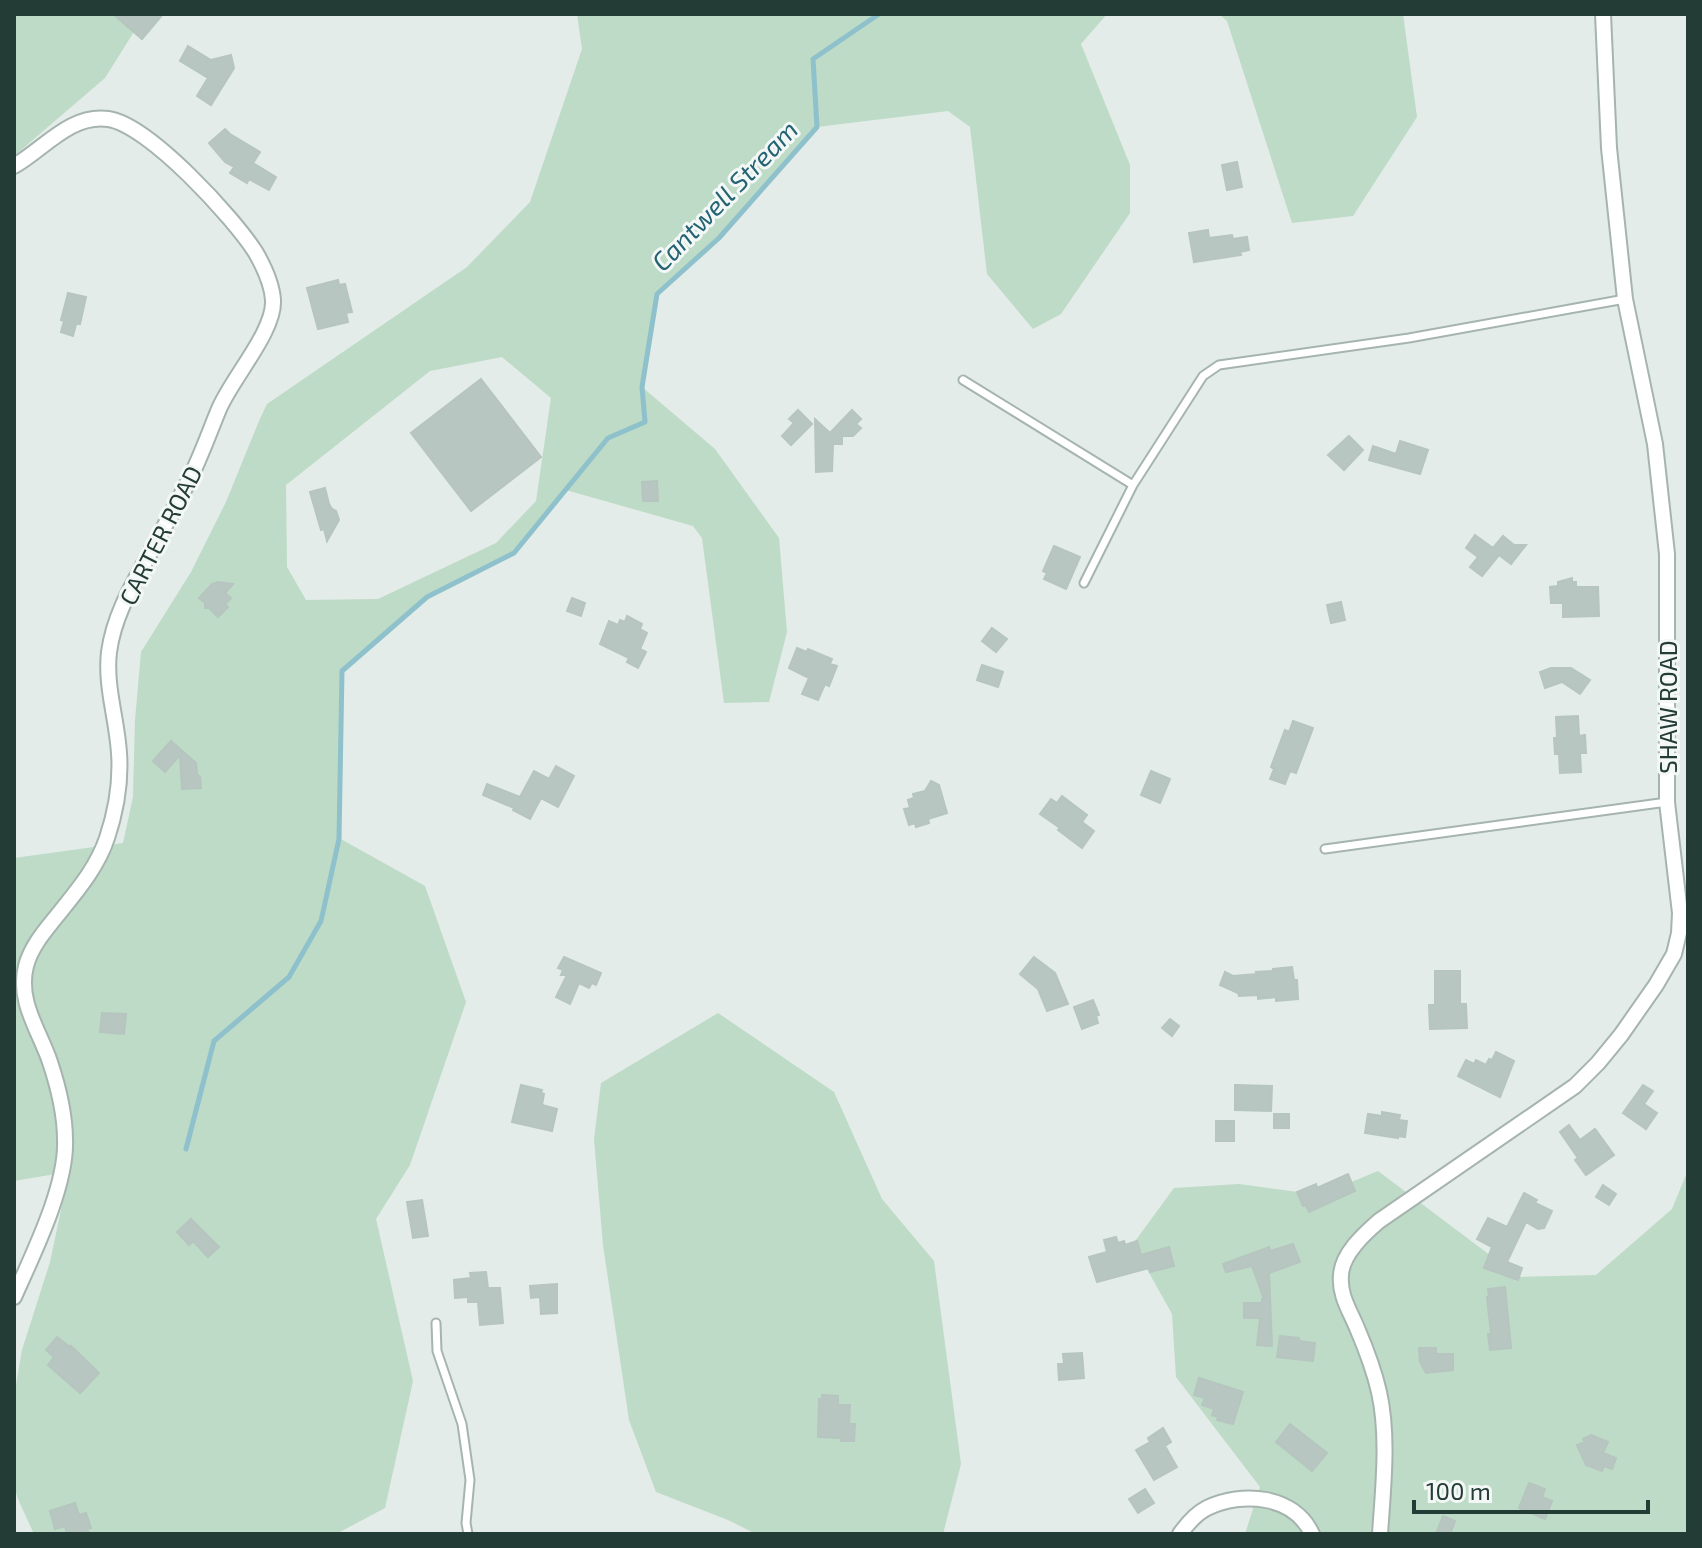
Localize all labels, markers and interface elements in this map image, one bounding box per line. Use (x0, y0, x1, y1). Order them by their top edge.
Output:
water label: Cantwell Stream (645, 114, 803, 276)
street label: CARTER ROAD (112, 461, 208, 609)
street label: SHAW ROAD (1653, 640, 1682, 774)
scale bar (1414, 1464, 1648, 1514)
text: 100 m (1426, 1476, 1491, 1505)

